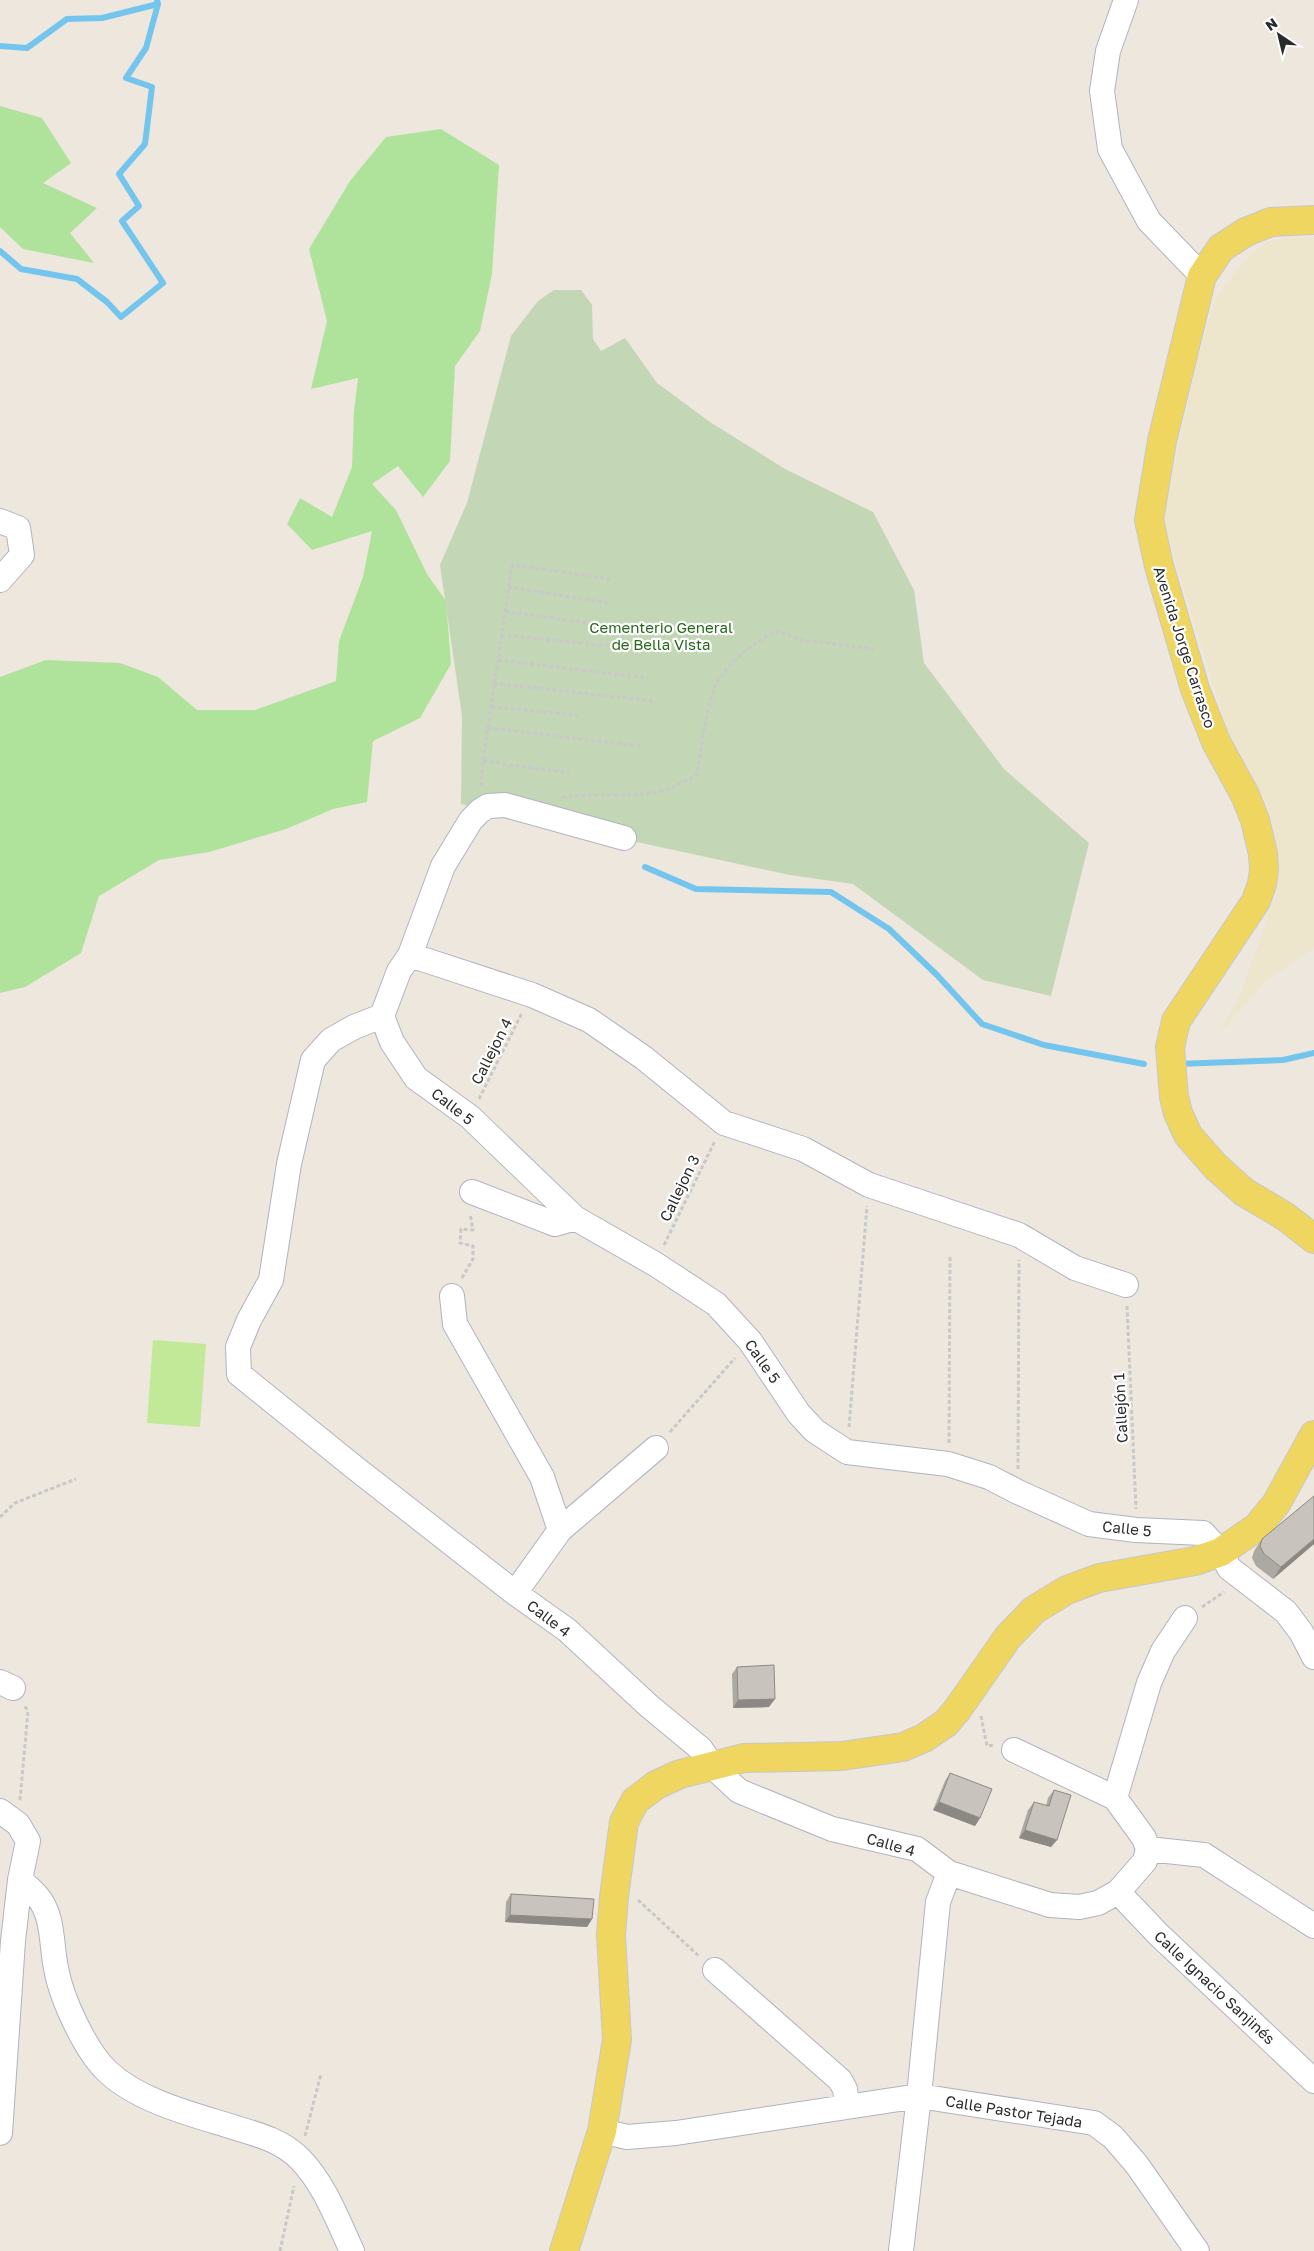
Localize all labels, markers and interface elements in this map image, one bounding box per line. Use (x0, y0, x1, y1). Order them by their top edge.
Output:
north arrow (1254, 10, 1304, 60)
text: N (1262, 14, 1280, 34)
street label: Avenida Jorge Carrasco (1150, 564, 1220, 730)
park label: Cementerio General de Bella Vista (589, 618, 733, 653)
street label: Callejon 4 (467, 1015, 515, 1087)
street label: Calle 5 (428, 1084, 478, 1128)
street label: Callejon 3 (655, 1152, 703, 1224)
street label: Calle 5 (741, 1336, 785, 1386)
street label: Callejón 1 (1109, 1373, 1131, 1443)
street label: Calle 5 (1102, 1516, 1152, 1540)
street label: Calle 4 (524, 1596, 574, 1640)
street label: Calle 4 (865, 1828, 917, 1860)
street label: Calle Ignacio Sanjinés (1151, 1926, 1279, 2048)
street label: Calle Pastor Tejada (944, 2091, 1084, 2131)

